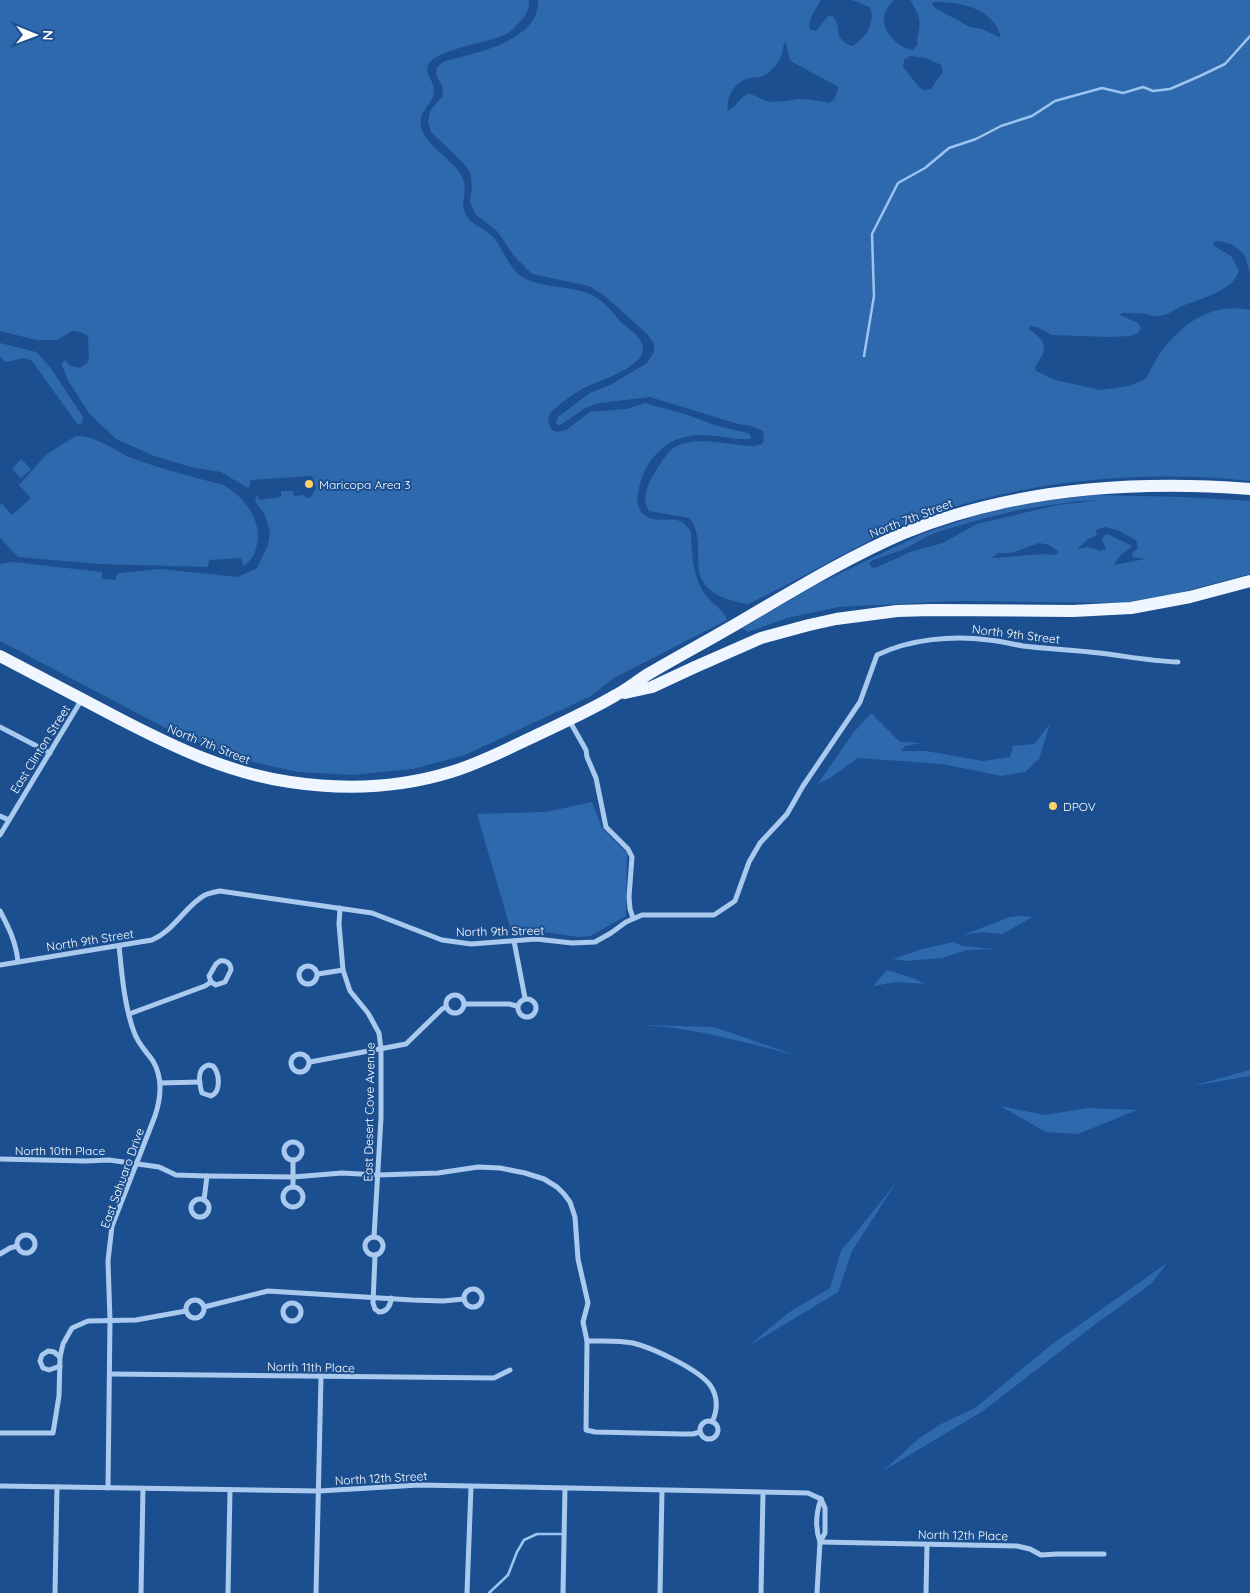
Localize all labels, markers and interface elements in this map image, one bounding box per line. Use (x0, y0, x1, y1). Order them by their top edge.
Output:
north arrow (10, 10, 60, 60)
text: N (39, 30, 57, 41)
place label: Maricopa Area 3 (319, 477, 410, 492)
marker: Maricopa Area 3 (303, 478, 315, 490)
street label: North 7th Street (867, 495, 955, 541)
street label: North 9th Street (971, 621, 1061, 647)
street label: East Clinton Street (7, 702, 73, 796)
street label: North 7th Street (165, 721, 253, 767)
place label: DPOV (1063, 799, 1096, 814)
marker: DPOV (1047, 800, 1059, 812)
street label: North 9th Street (456, 923, 544, 939)
street label: North 9th Street (45, 926, 135, 954)
street label: East Desert Cove Avenue (360, 1042, 378, 1182)
street label: East Sahuaro Drive (97, 1126, 147, 1230)
street label: North 10th Place (15, 1143, 106, 1158)
street label: North 11th Place (267, 1359, 355, 1375)
street label: North 12th Street (334, 1468, 428, 1488)
street label: North 12th Place (918, 1527, 1008, 1543)

